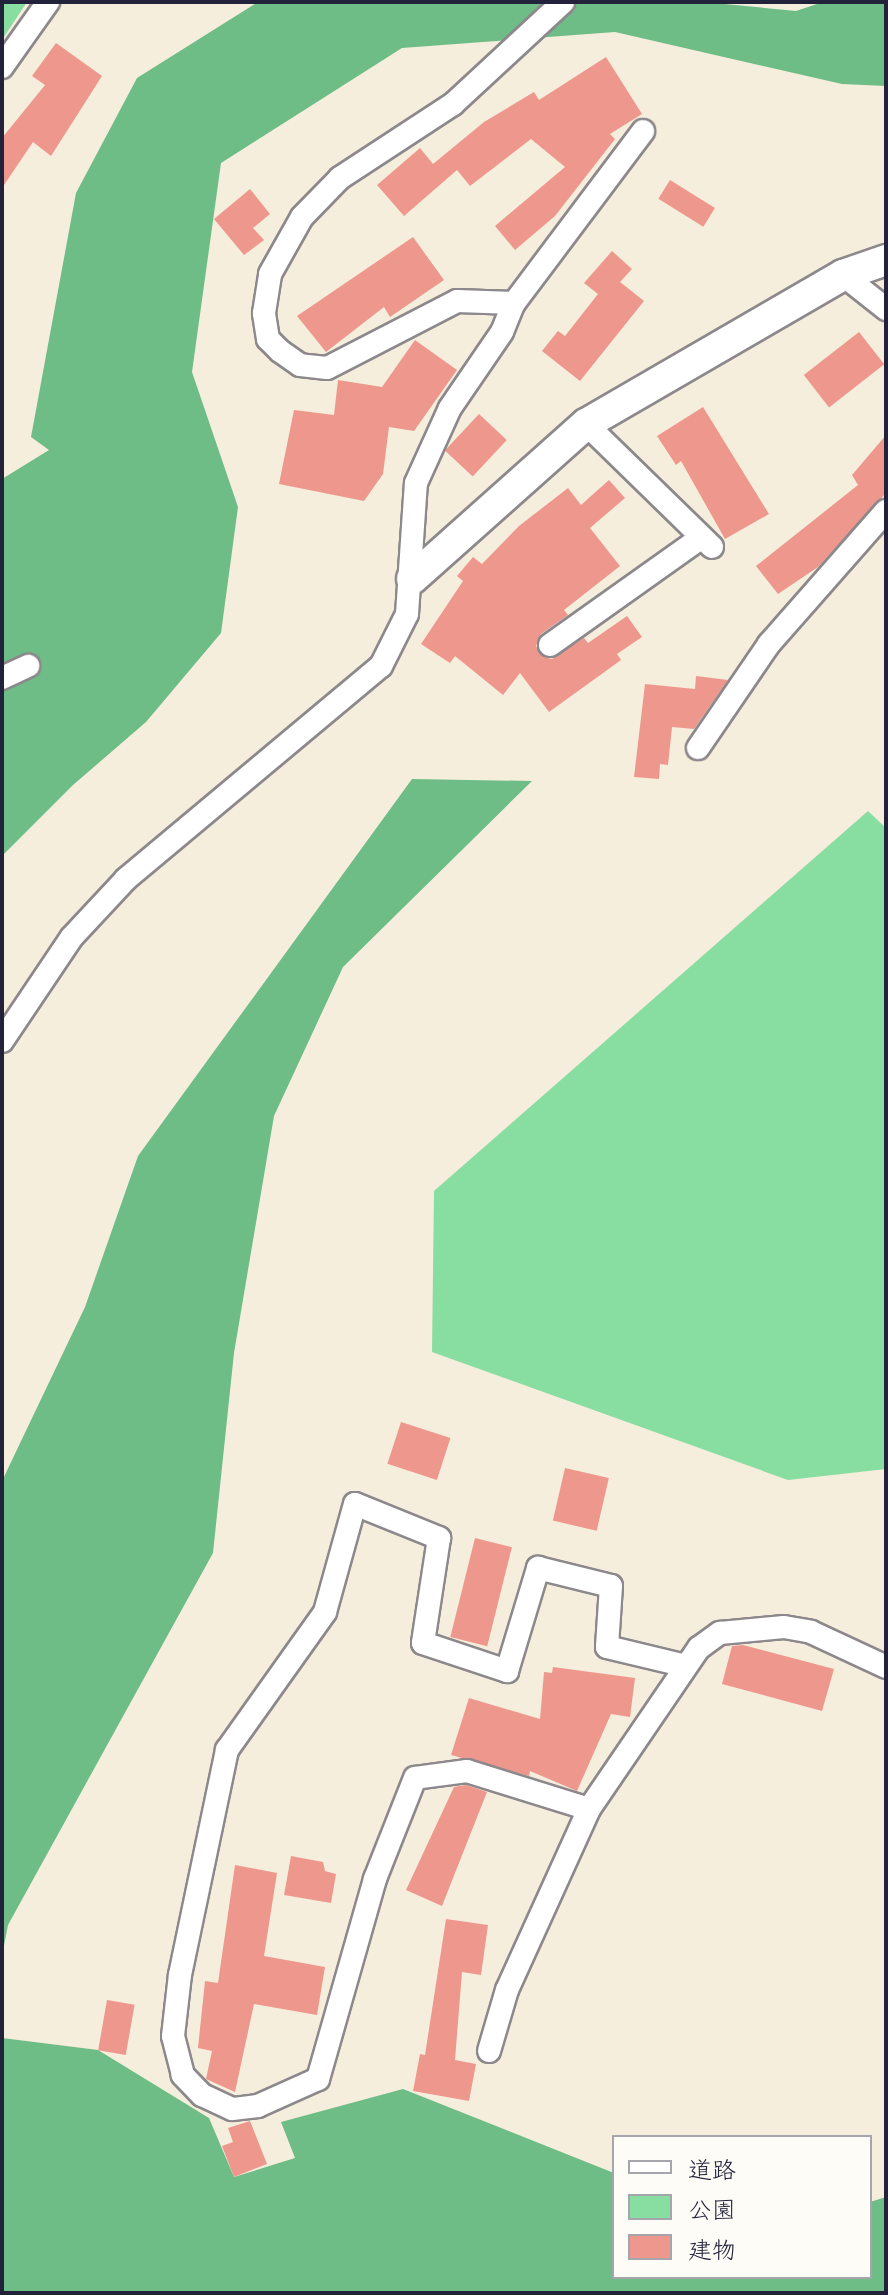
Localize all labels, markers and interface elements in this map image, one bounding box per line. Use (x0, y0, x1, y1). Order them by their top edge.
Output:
legend (612, 2135, 872, 2279)
text: 道路 (688, 2155, 736, 2185)
text: 公園 (688, 2195, 736, 2225)
text: 建物 (688, 2235, 736, 2265)

